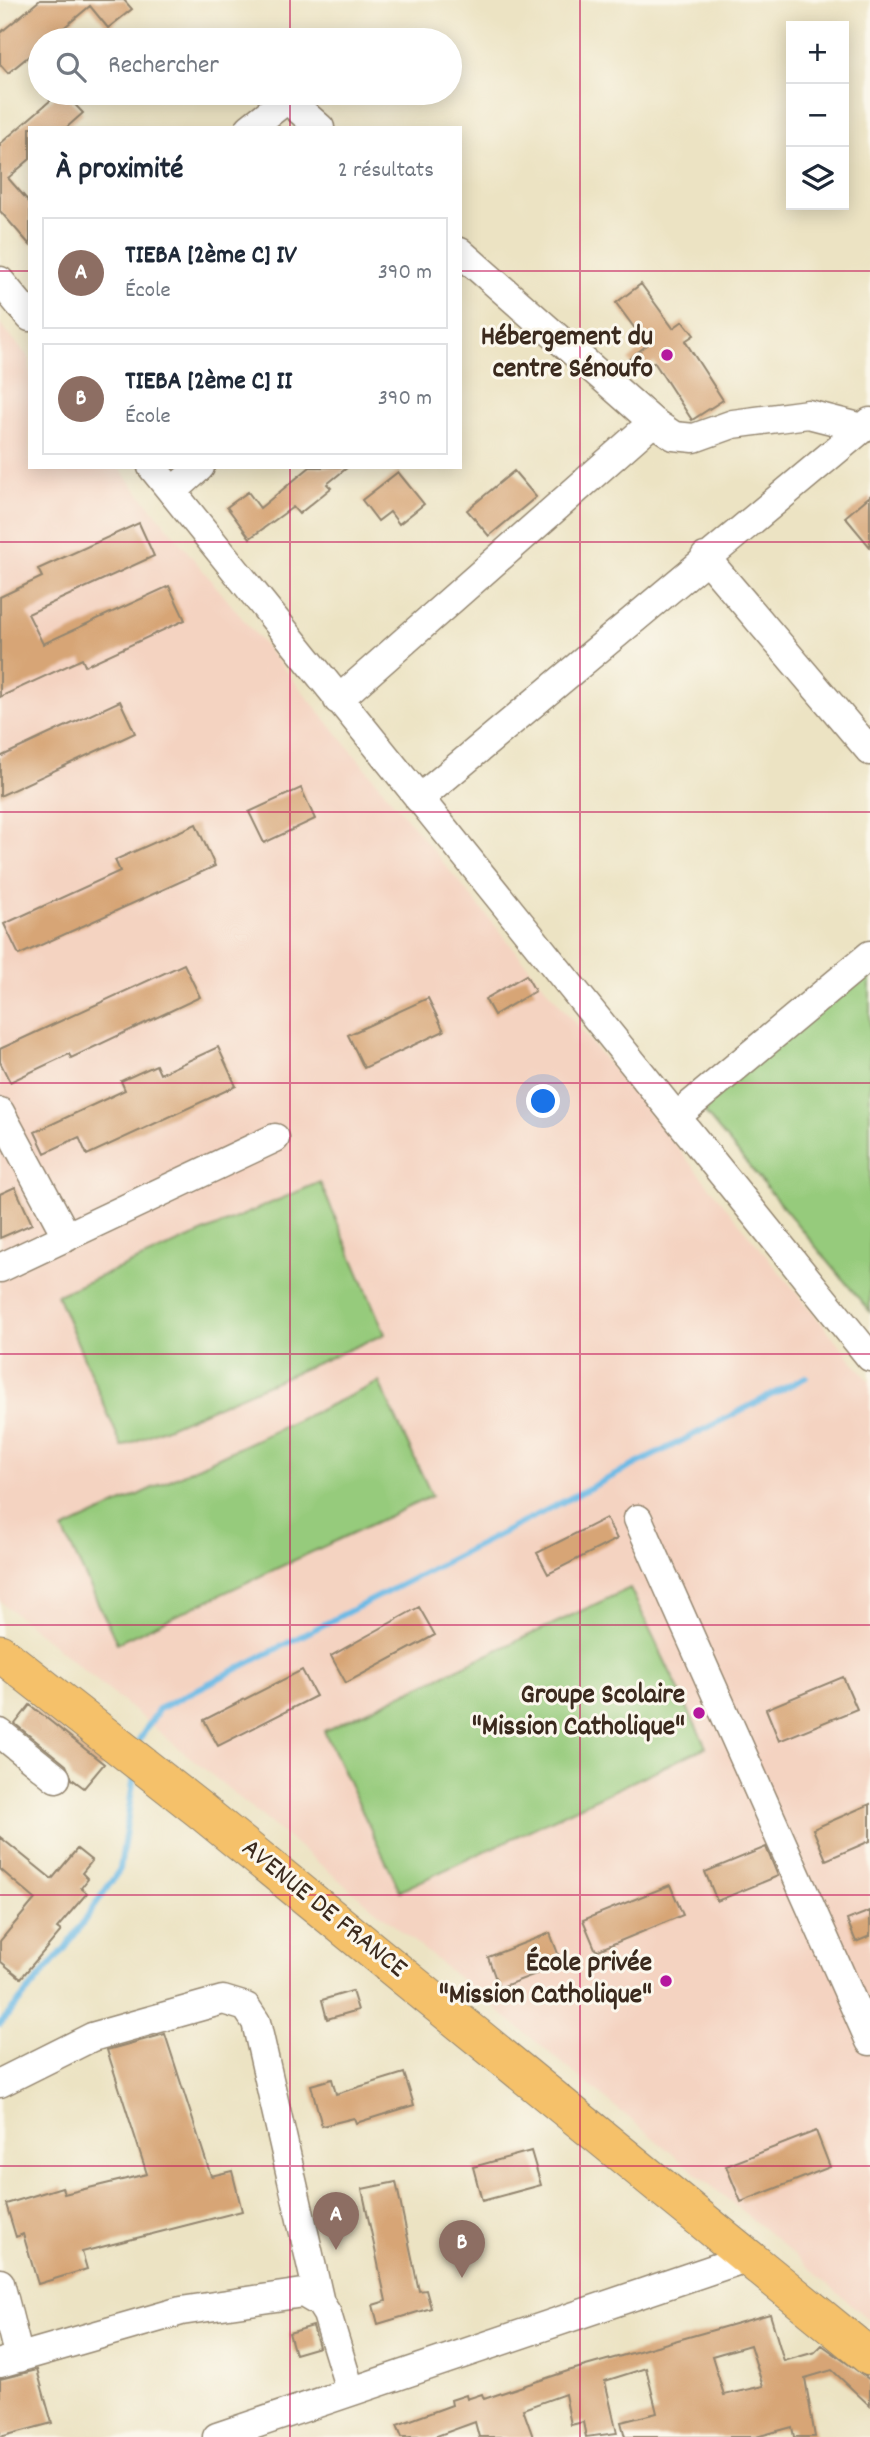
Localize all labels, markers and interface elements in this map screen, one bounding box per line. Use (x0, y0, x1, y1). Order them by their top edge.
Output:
map controls (786, 21, 849, 210)
button: + (786, 21, 849, 84)
search box (28, 28, 462, 105)
icon: search (52, 48, 90, 86)
text: Rechercher (108, 48, 219, 85)
button: − (786, 84, 849, 147)
button: layers (786, 147, 849, 210)
text: À proximité (56, 150, 183, 193)
text: 2 résultats (338, 155, 434, 188)
text: TIEBA [2ème C] IV (125, 238, 297, 275)
text: A (75, 257, 87, 290)
text: 390 m (378, 257, 432, 290)
text: École (125, 275, 171, 308)
place label: Hébergement du centre Sénoufo (481, 319, 653, 391)
marker: Hébergement du centre Sénoufo (659, 347, 675, 363)
text: TIEBA [2ème C] II (125, 364, 292, 401)
text: B (76, 383, 86, 416)
text: 390 m (378, 383, 432, 416)
text: École (125, 401, 171, 434)
your location (526, 1084, 560, 1118)
place label: Groupe Scolaire "Mission Catholique" (472, 1677, 685, 1749)
marker: Groupe Scolaire "Mission Catholique" (691, 1705, 707, 1721)
street label: AVENUE DE FRANCE (231, 1830, 415, 1990)
place label: École privée "Mission Catholique" (439, 1945, 652, 2017)
marker: École privée "Mission Catholique" (658, 1973, 674, 1989)
pin: A (313, 2192, 359, 2250)
pin: B (439, 2220, 485, 2278)

